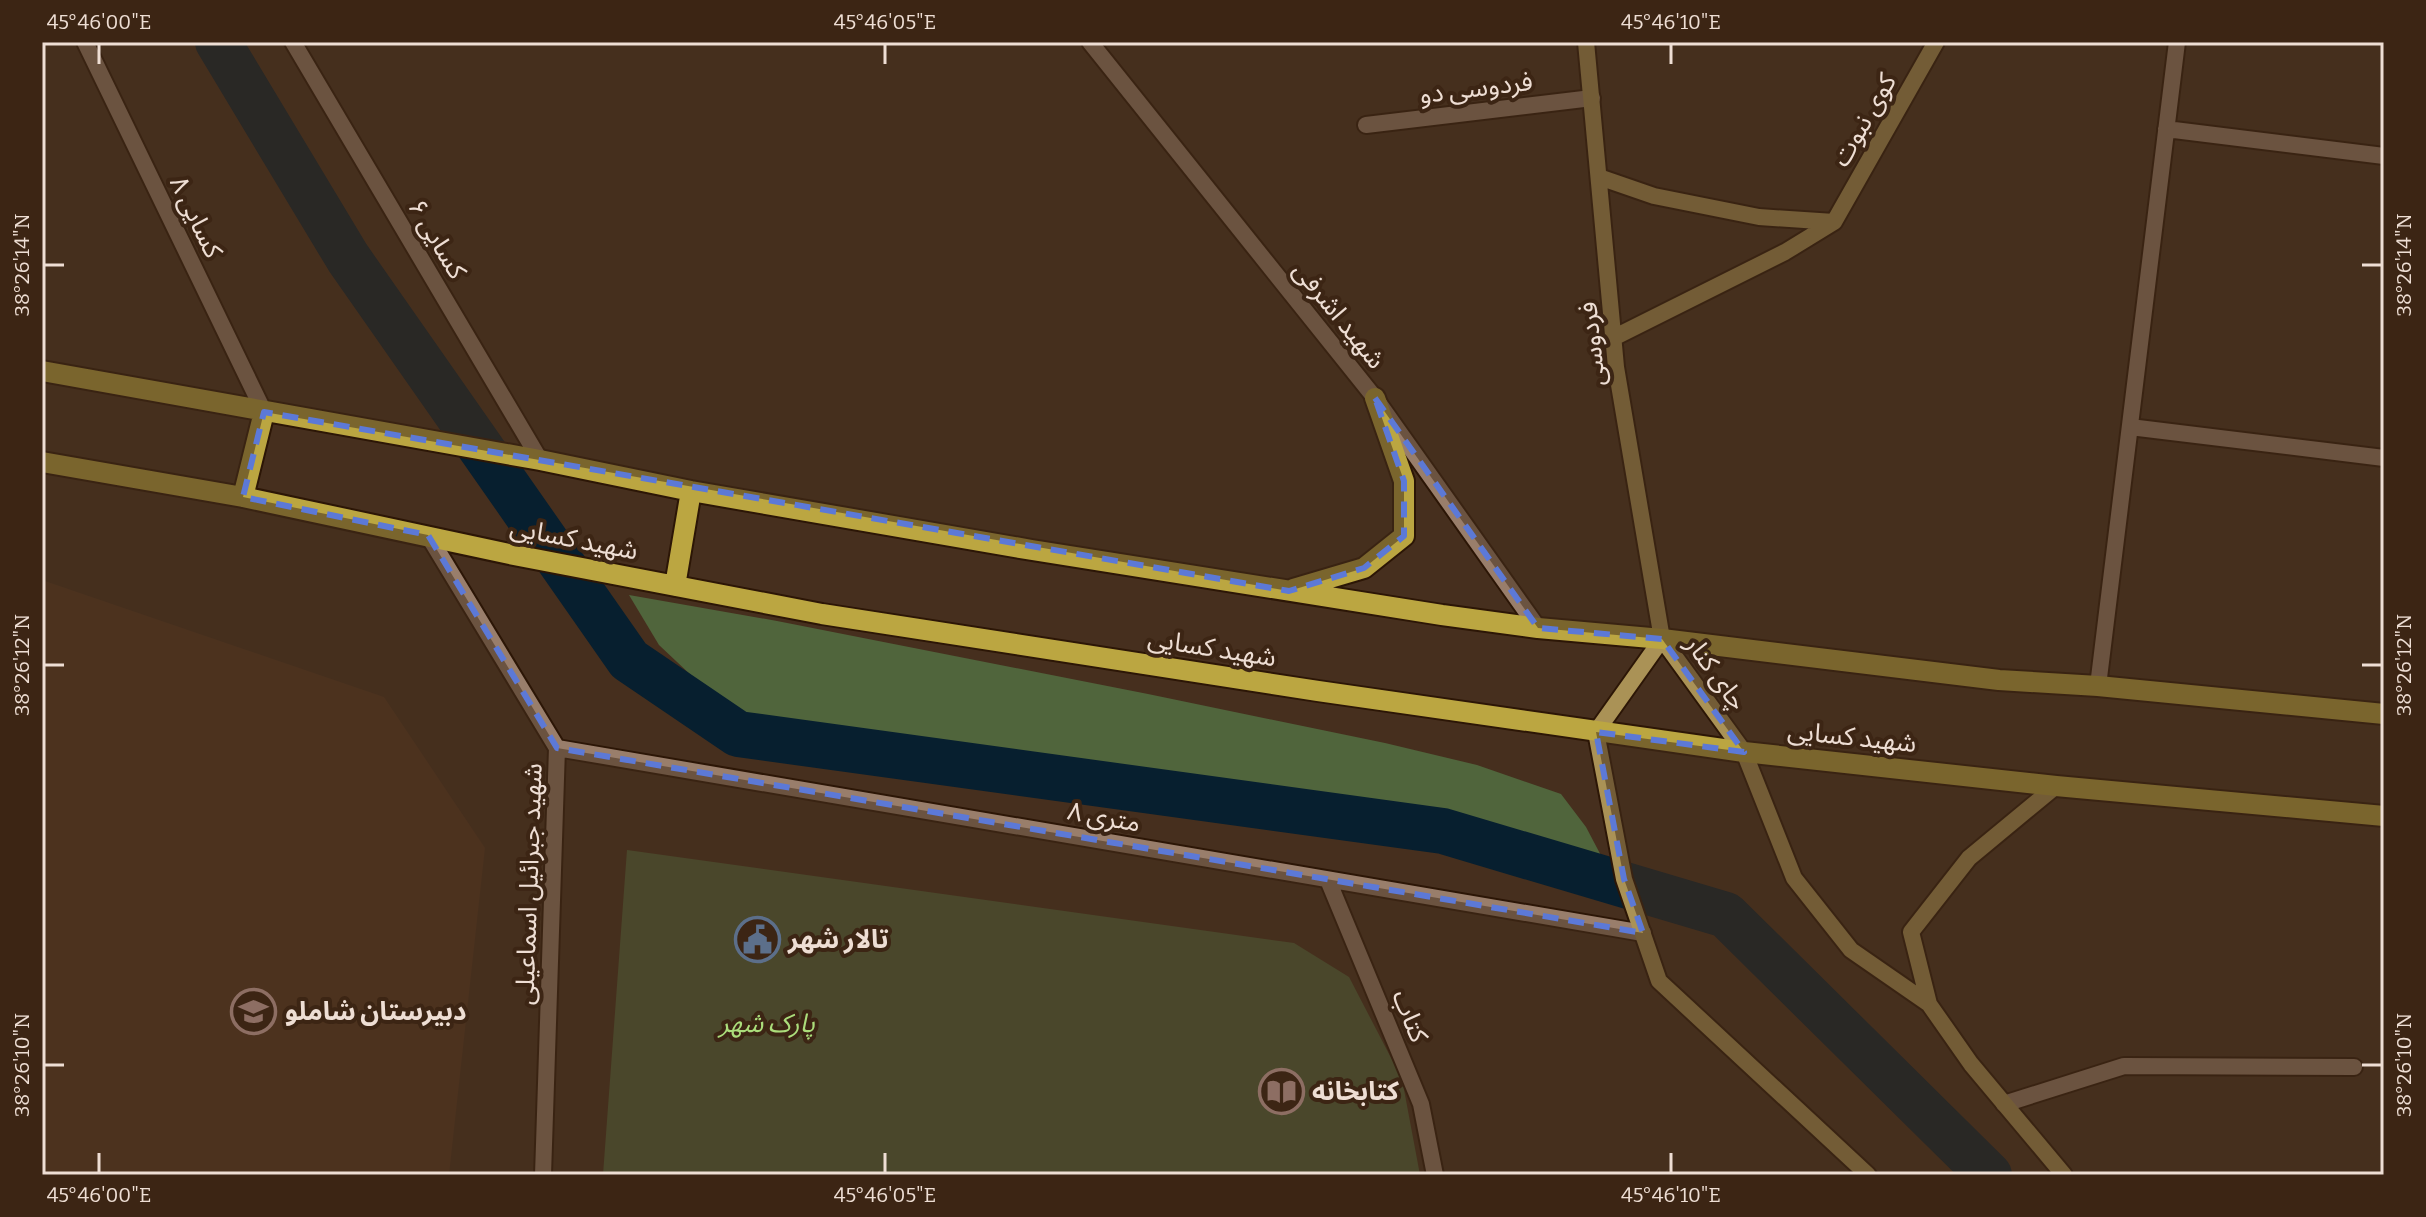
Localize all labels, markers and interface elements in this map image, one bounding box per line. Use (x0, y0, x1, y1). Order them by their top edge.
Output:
text: 45°46'00"E (47, 10, 151, 34)
text: 45°46'05"E (834, 10, 936, 34)
text: 45°46'10"E (1621, 10, 1721, 34)
street label: فردوسی دو (1418, 66, 1534, 110)
street label: کوی نبوت (1825, 68, 1903, 172)
street label: ‌کسایی ۸ (163, 171, 229, 263)
street label: کسایی ۶ (401, 194, 473, 285)
text: 38°26'14"N (10, 213, 34, 316)
text: 38°26'14"N (2392, 213, 2416, 316)
street label: شهید اشرفی (1286, 255, 1392, 375)
street label: فردوسی (1572, 300, 1612, 388)
street label: شهید کسایی (507, 511, 641, 567)
text: 38°26'12"N (10, 614, 34, 716)
text: 38°26'12"N (2392, 614, 2416, 716)
street label: شهید کسایی (1146, 623, 1278, 673)
street label: چای کنار (1677, 629, 1753, 717)
street label: شهید کسایی (1786, 715, 1918, 759)
street label: شهید جبرائیل اسماعیلی (509, 762, 549, 1006)
street label: ۸ متری (1065, 795, 1143, 839)
public building icon: تالار شهر (733, 915, 781, 963)
place label: تالار شهر (787, 924, 889, 955)
street label: کتاب (1386, 985, 1435, 1047)
school or university icon: دبیرستان شاملو (230, 987, 278, 1035)
place label: دبیرستان شاملو (285, 996, 466, 1027)
park label: پارک شهر (717, 1008, 815, 1040)
text: 38°26'10"N (10, 1013, 34, 1117)
text: 38°26'10"N (2392, 1013, 2416, 1117)
library icon: کتابخانه (1257, 1067, 1305, 1115)
place label: کتابخانه (1312, 1076, 1400, 1107)
text: 45°46'00"E (47, 1183, 151, 1207)
text: 45°46'05"E (834, 1183, 936, 1207)
text: 45°46'10"E (1621, 1183, 1721, 1207)

